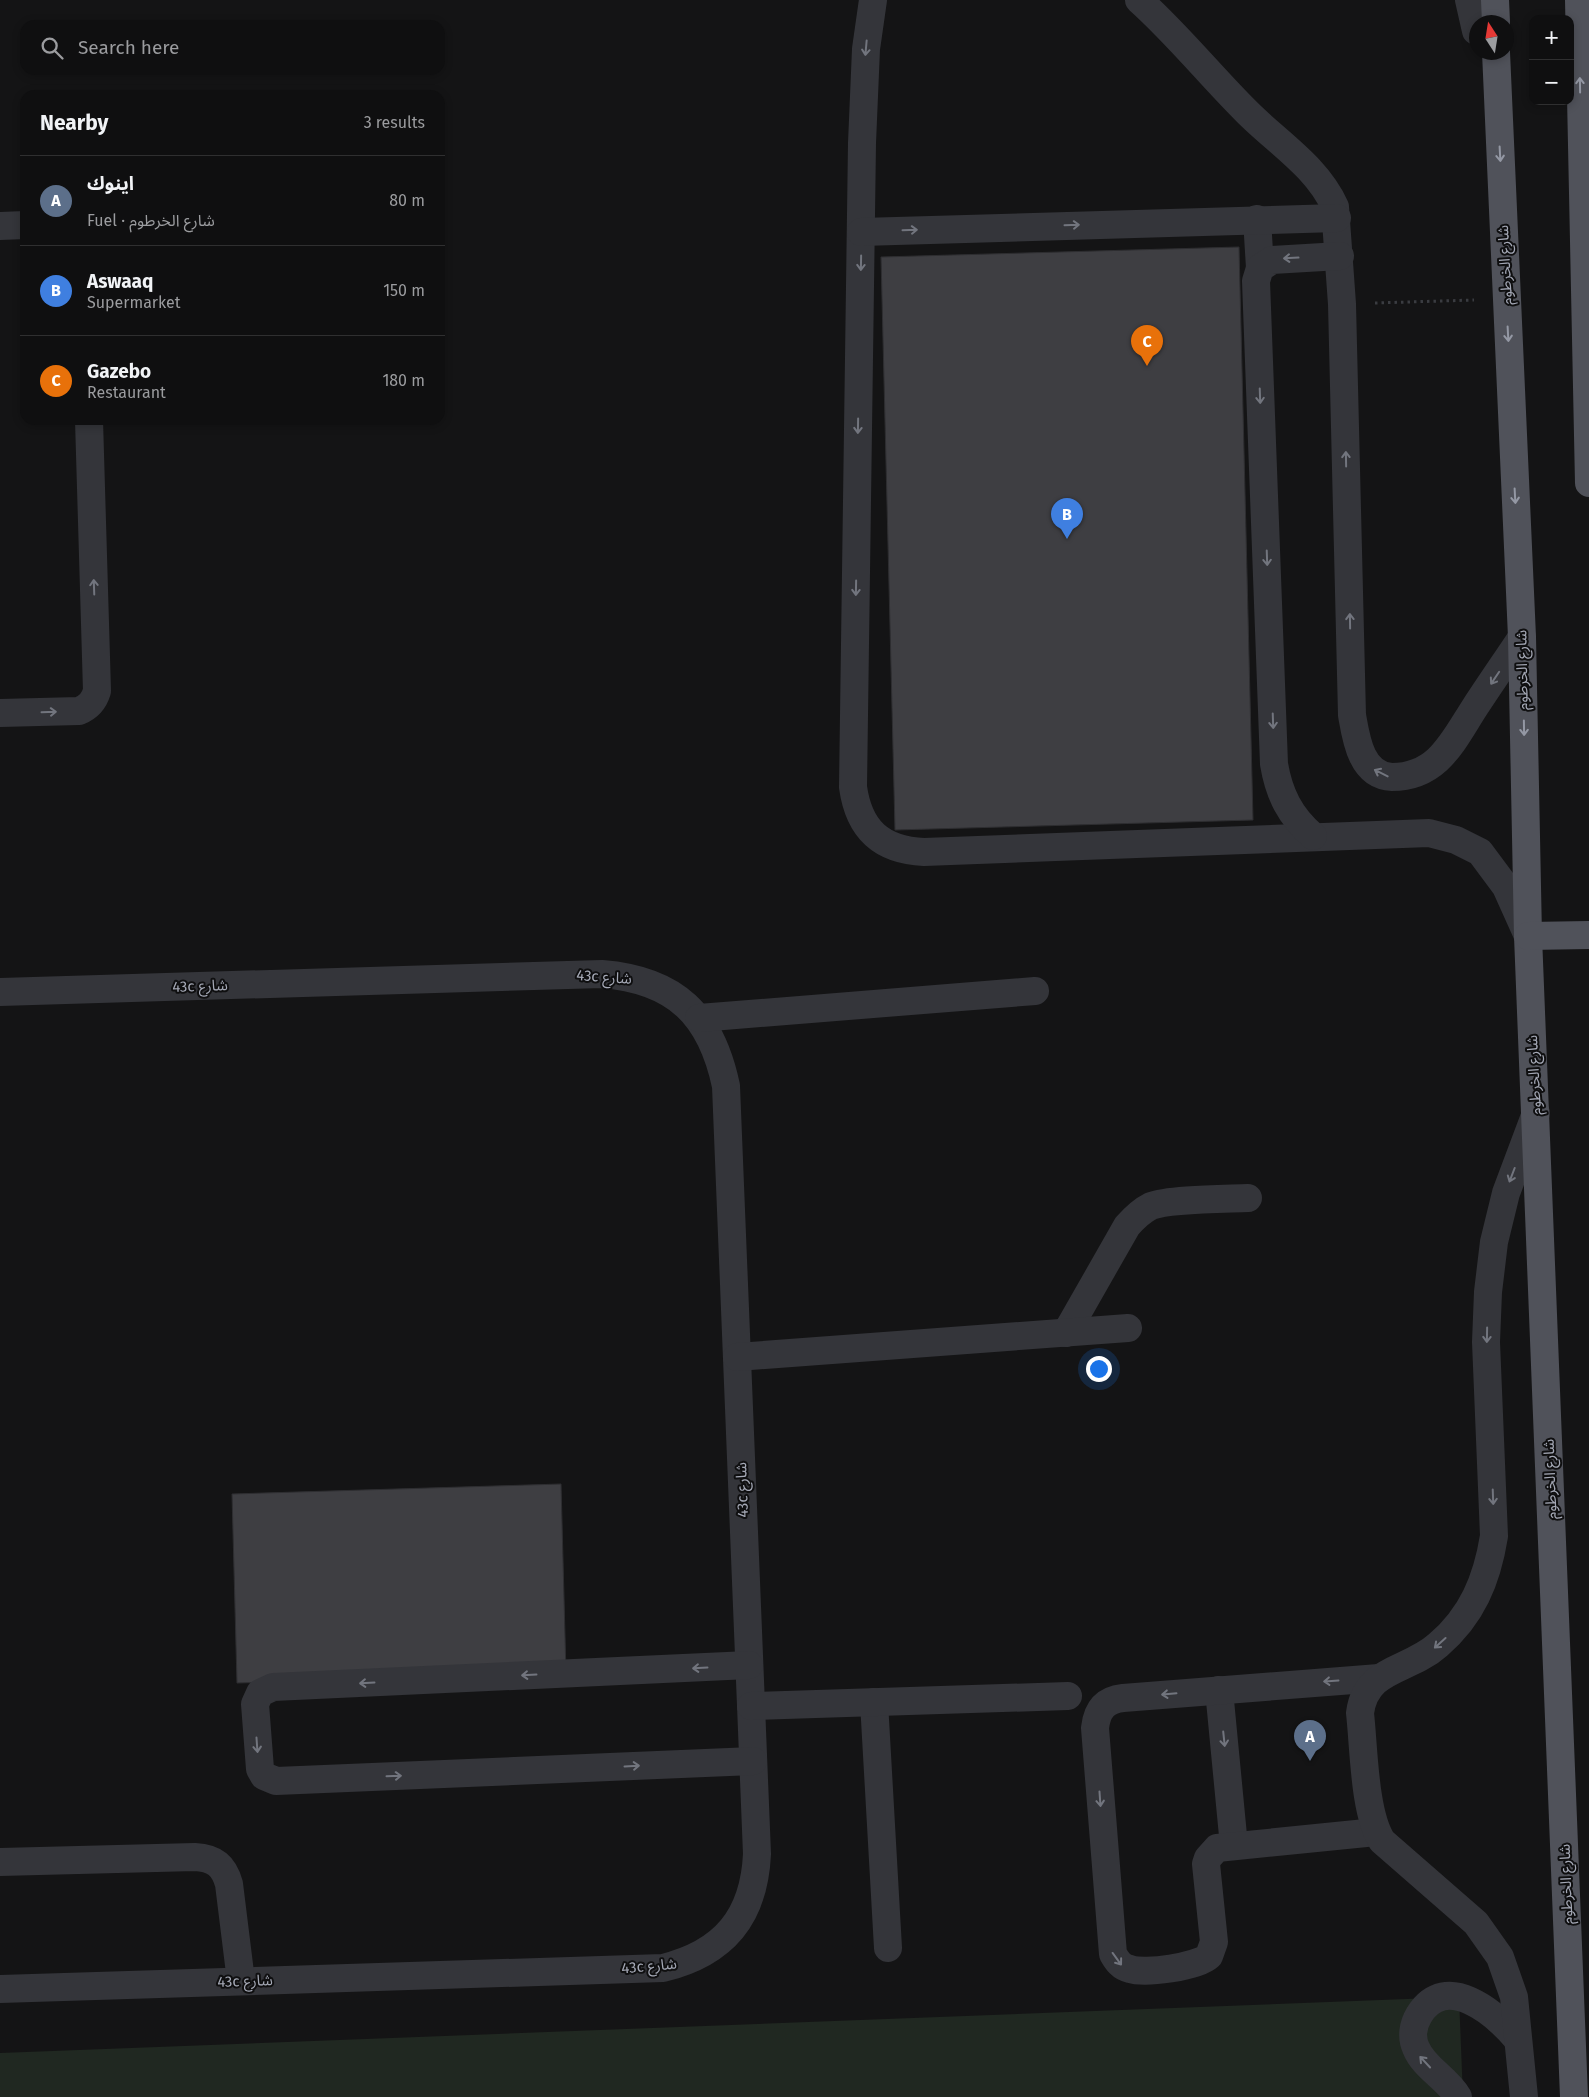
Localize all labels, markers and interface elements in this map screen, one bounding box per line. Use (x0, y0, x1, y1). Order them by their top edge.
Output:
north arrow (1469, 15, 1514, 60)
map controls (1529, 15, 1574, 105)
button: + (1529, 15, 1574, 60)
search box (20, 20, 445, 75)
icon: search (38, 34, 66, 62)
text: Search here (78, 36, 179, 59)
one-way arrow (862, 40, 871, 56)
button: − (1529, 60, 1574, 105)
one-way arrow (1575, 77, 1585, 93)
text: Nearby (40, 110, 108, 136)
text: 3 results (364, 113, 425, 132)
one-way arrow (1495, 145, 1505, 161)
text: اينوك (87, 172, 134, 195)
text: A (51, 191, 61, 210)
text: 80 m (389, 191, 425, 210)
text: Fuel · شارع الخرطوم (87, 211, 215, 230)
one-way arrow (1064, 220, 1080, 230)
street label: شارع الخرطوم (1494, 224, 1519, 306)
one-way arrow (901, 226, 917, 235)
one-way arrow (1283, 254, 1299, 263)
one-way arrow (856, 255, 865, 271)
text: Aswaaq (87, 270, 153, 293)
text: B (51, 281, 61, 300)
text: 150 m (383, 281, 425, 300)
text: Supermarket (87, 293, 181, 312)
pin: C (1131, 325, 1163, 366)
one-way arrow (1504, 325, 1513, 341)
text: Gazebo (87, 360, 151, 383)
text: C (51, 371, 61, 390)
text: 180 m (382, 371, 425, 390)
text: Restaurant (87, 383, 166, 402)
one-way arrow (1256, 388, 1265, 404)
one-way arrow (853, 417, 863, 433)
one-way arrow (1341, 451, 1350, 467)
one-way arrow (1511, 488, 1520, 504)
pin: B (1051, 498, 1083, 539)
one-way arrow (1262, 550, 1271, 566)
one-way arrow (89, 579, 99, 596)
one-way arrow (851, 580, 860, 596)
one-way arrow (1345, 613, 1354, 629)
street label: شارع الخرطوم (1512, 629, 1535, 710)
one-way arrow (1490, 671, 1500, 685)
one-way arrow (40, 707, 56, 717)
one-way arrow (1268, 712, 1277, 728)
one-way arrow (1519, 720, 1528, 736)
one-way arrow (1374, 768, 1389, 777)
street label: 43c شارع (575, 966, 633, 991)
street label: 43c شارع (172, 976, 228, 999)
street label: شارع الخرطوم (1523, 1034, 1548, 1116)
one-way arrow (1507, 1167, 1516, 1182)
one-way arrow (1482, 1327, 1491, 1343)
your location (1086, 1356, 1112, 1382)
street label: شارع الخرطوم (1540, 1438, 1563, 1519)
street label: 43c شارع (732, 1462, 755, 1518)
one-way arrow (1488, 1488, 1498, 1505)
one-way arrow (1433, 1638, 1446, 1649)
one-way arrow (692, 1663, 708, 1672)
one-way arrow (521, 1671, 537, 1680)
one-way arrow (1323, 1677, 1339, 1686)
one-way arrow (359, 1678, 375, 1688)
one-way arrow (1161, 1689, 1177, 1699)
pin: A (1294, 1720, 1326, 1761)
one-way arrow (1219, 1730, 1228, 1746)
one-way arrow (253, 1737, 262, 1753)
one-way arrow (623, 1761, 639, 1771)
one-way arrow (385, 1771, 401, 1780)
one-way arrow (1095, 1790, 1105, 1806)
street label: شارع الخرطوم (1556, 1843, 1579, 1924)
one-way arrow (1111, 1952, 1122, 1965)
street label: 43c شارع (621, 1955, 678, 1980)
street label: 43c شارع (217, 1971, 273, 1994)
one-way arrow (1419, 2055, 1431, 2068)

